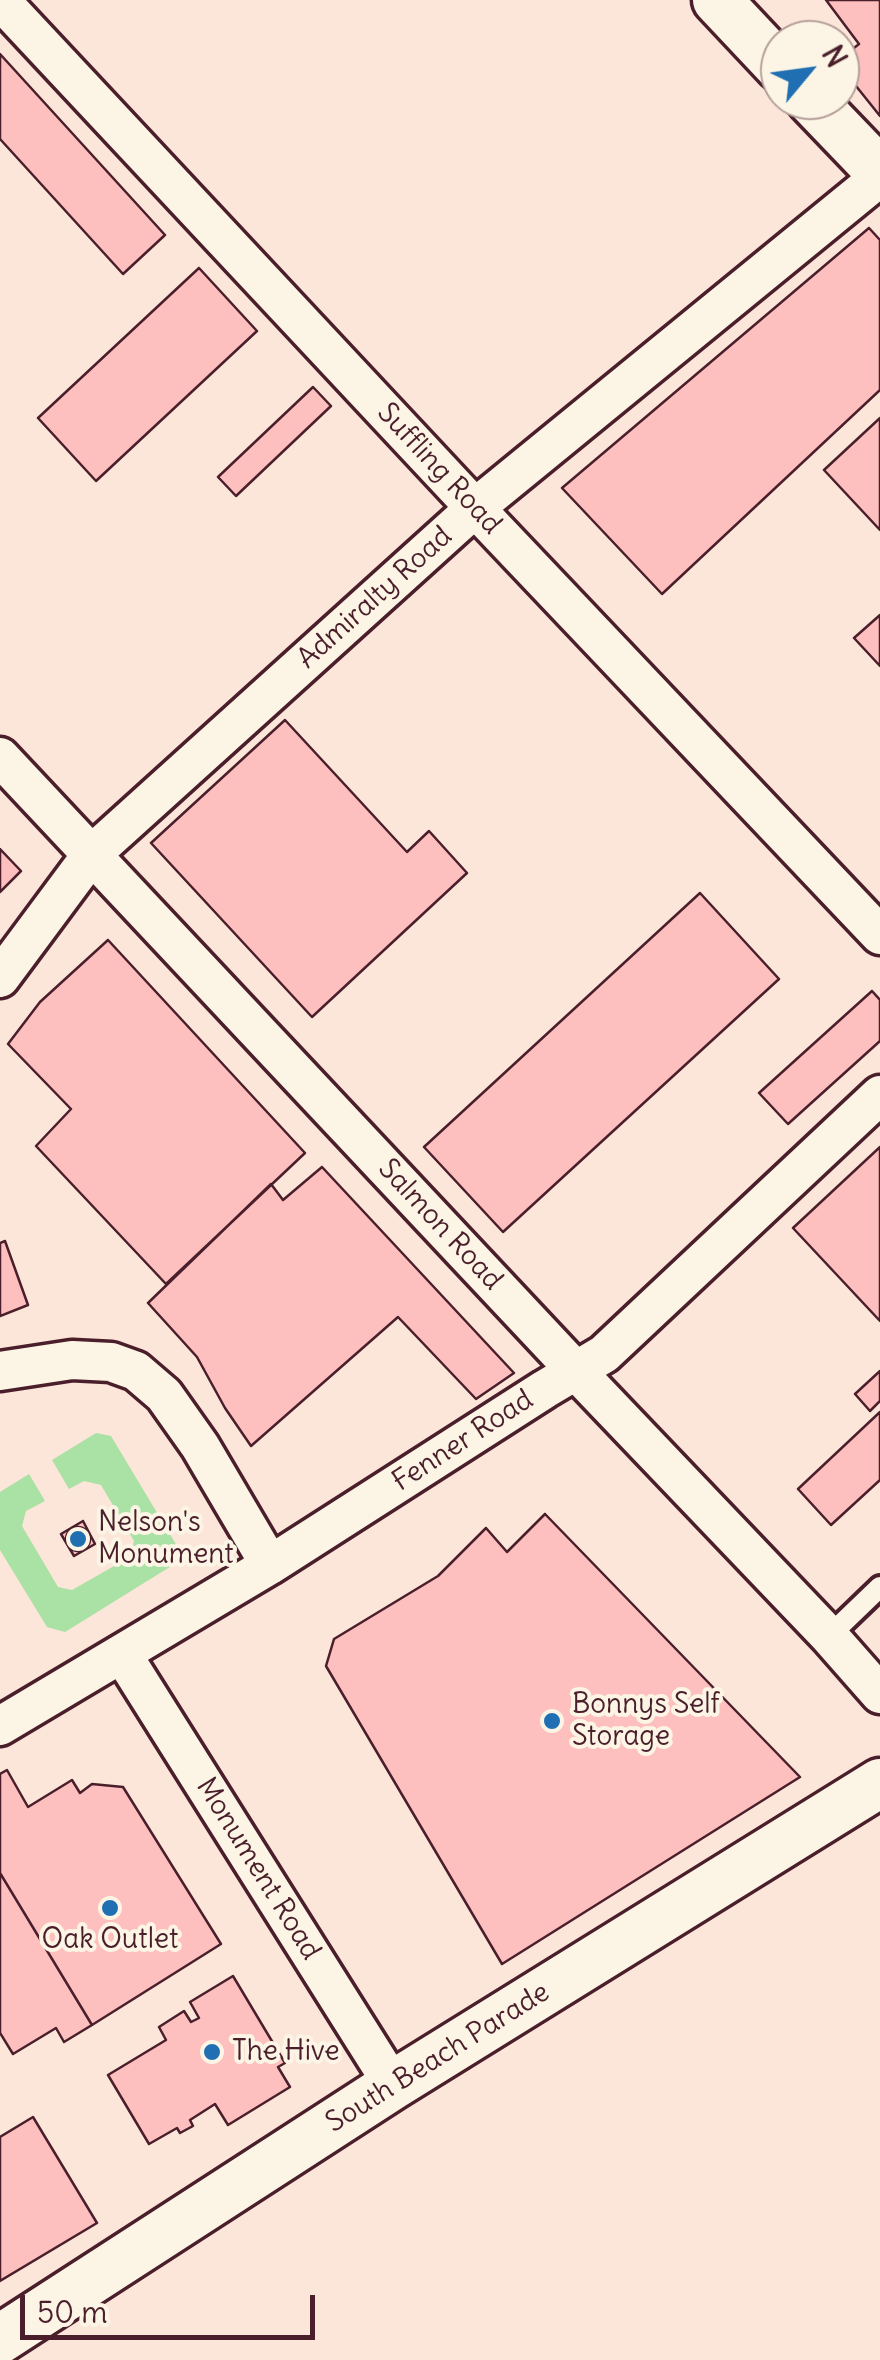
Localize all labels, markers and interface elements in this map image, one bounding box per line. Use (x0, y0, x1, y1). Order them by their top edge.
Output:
north arrow (760, 20, 860, 120)
text: N (814, 39, 855, 74)
street label: Suffling Road (370, 396, 508, 542)
street label: Admiralty Road (291, 520, 459, 676)
street label: Salmon Road (371, 1153, 509, 1297)
street label: Fenner Road (386, 1383, 540, 1499)
place label: Nelson's Monument (98, 1506, 234, 1572)
marker: Nelson's Monument (67, 1528, 89, 1550)
place label: Bonnys Self Storage (572, 1688, 720, 1754)
marker: Bonnys Self Storage (541, 1710, 563, 1732)
street label: Monument Road (189, 1772, 327, 1966)
marker: Oak Outlet (99, 1897, 121, 1919)
place label: Oak Outlet (42, 1923, 178, 1957)
street label: South Beach Parade (320, 1976, 556, 2140)
place label: The Hive (232, 2035, 340, 2069)
marker: The Hive (201, 2041, 223, 2063)
scale bar (25, 2275, 320, 2337)
text: 50 m (37, 2293, 107, 2331)

